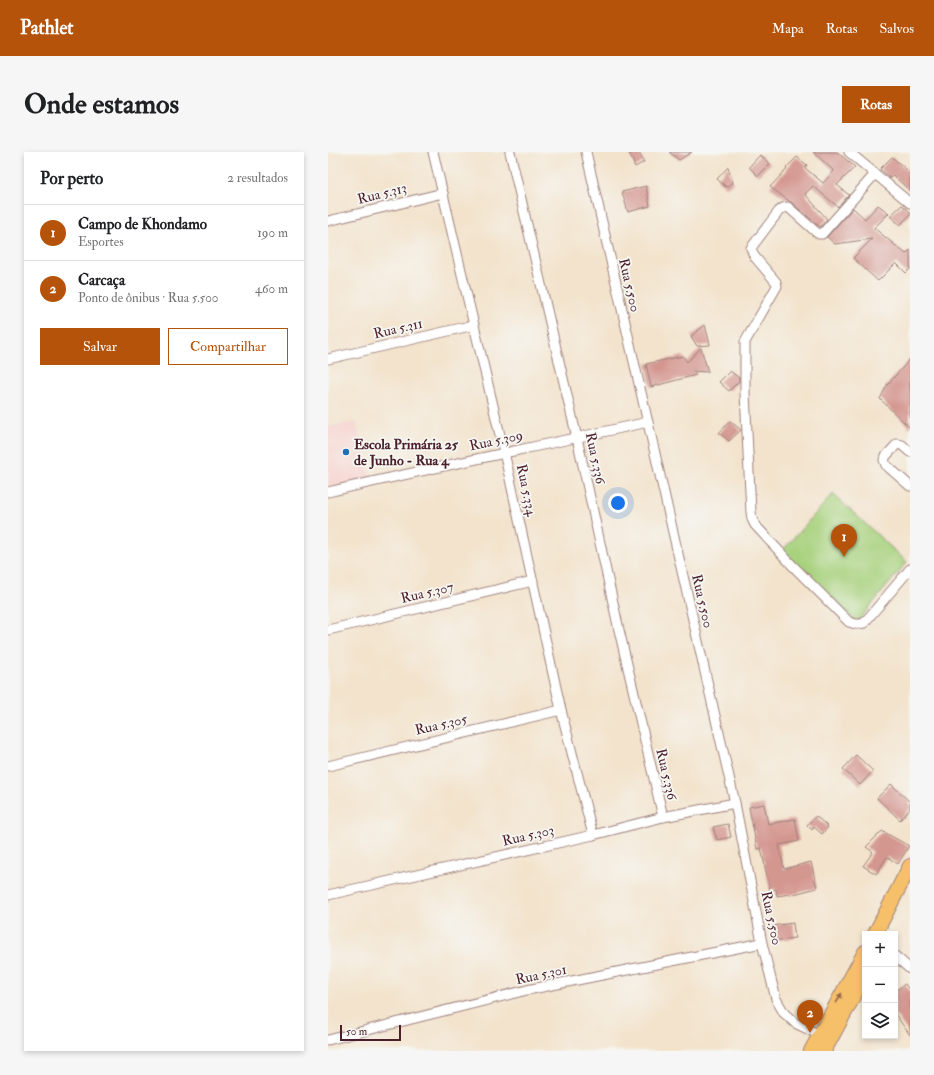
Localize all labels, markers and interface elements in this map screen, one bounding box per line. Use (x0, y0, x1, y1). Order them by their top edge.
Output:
text: Pathlet (20, 16, 74, 40)
text: Mapa (772, 20, 804, 37)
text: Rotas (826, 20, 857, 37)
text: Salvos (879, 20, 914, 37)
button: Rotas (842, 86, 910, 123)
text: Onde estamos (24, 87, 179, 122)
text: Por perto (40, 168, 103, 189)
text: 2 resultados (227, 170, 288, 186)
street label: Rua 5.313 (356, 179, 409, 208)
text: Campo de Khondamo (78, 215, 207, 234)
text: 1 (51, 225, 55, 241)
text: 190 m (257, 225, 288, 241)
text: Esportes (78, 234, 124, 250)
street label: Rua 5.500 (615, 257, 644, 314)
text: Carcaça (78, 271, 125, 290)
text: 2 (50, 281, 56, 297)
text: 460 m (255, 281, 288, 297)
text: Ponto de ônibus · Rua 5.500 (78, 290, 218, 306)
street label: Rua 5.311 (372, 315, 424, 342)
button: Salvar (40, 328, 160, 365)
button: Compartilhar (168, 328, 288, 365)
street label: Rua 5.309 (468, 427, 524, 454)
street label: Rua 5.336 (582, 431, 609, 486)
place label: Escola Primária 25 de Junho - Rua 4 (354, 436, 459, 470)
marker: Escola Primária 25 de Junho - Rua 4 (341, 447, 351, 457)
street label: Rua 5.334 (513, 463, 541, 519)
your location (608, 493, 628, 513)
pin: 1 (831, 524, 857, 557)
street label: Rua 5.500 (688, 573, 717, 630)
street label: Rua 5.307 (399, 578, 456, 607)
street label: Rua 5.305 (413, 710, 470, 739)
street label: Rua 5.336 (652, 747, 681, 802)
street label: Rua 5.303 (501, 821, 556, 850)
street label: Rua 5.500 (758, 890, 786, 947)
map controls (862, 931, 898, 1039)
button: + (862, 931, 898, 967)
street label: Rua 5.301 (514, 961, 568, 988)
button: − (862, 967, 898, 1003)
one-way arrow (836, 992, 843, 1003)
pin: 2 (797, 1000, 823, 1033)
button: layers (862, 1003, 898, 1039)
scale bar (340, 1023, 401, 1042)
text: 50 m (346, 1025, 367, 1038)

